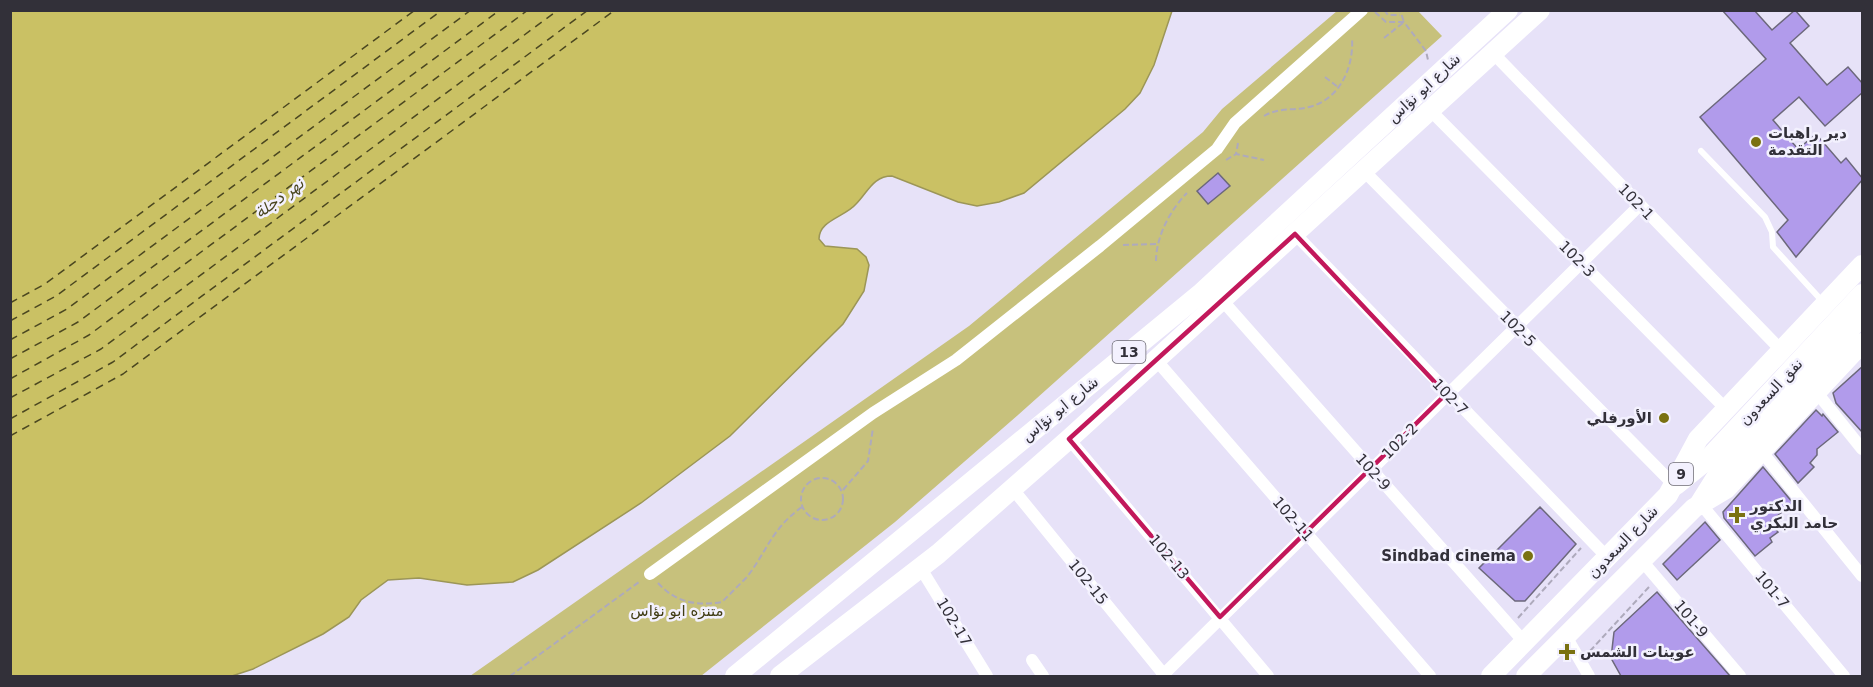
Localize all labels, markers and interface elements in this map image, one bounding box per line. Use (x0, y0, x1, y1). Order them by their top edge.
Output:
street label: شارع ابو نؤاس (1384, 50, 1464, 126)
place label: دير راهبات التقدمة (1768, 124, 1847, 159)
marker: دير راهبات التقدمة (1749, 135, 1763, 149)
water label: نهر دجلة (251, 173, 309, 223)
street label: 102-1 (1614, 180, 1658, 224)
street label: 102-3 (1555, 237, 1599, 281)
street label: 102-5 (1496, 307, 1540, 351)
road number: 13 (1112, 341, 1146, 363)
street label: نفق السعدون (1736, 355, 1806, 429)
street label: شارع ابو نؤاس (1018, 373, 1102, 445)
street label: 102-7 (1428, 375, 1472, 419)
place label: الأورفلي (1587, 409, 1652, 427)
marker: الأورفلي (1657, 411, 1671, 425)
street label: 102-2 (1378, 419, 1422, 463)
street label: 102-9 (1352, 450, 1394, 494)
road number: 9 (1669, 463, 1693, 485)
street label: 102-11 (1269, 493, 1317, 545)
place label: الدكتور حامد البكري (1749, 497, 1838, 533)
street label: شارع السعدون (1584, 502, 1662, 582)
marker: الدكتور حامد البكري (1728, 506, 1746, 524)
street label: 102-13 (1145, 531, 1193, 583)
place label: Sindbad cinema (1381, 547, 1516, 565)
marker: Sindbad cinema (1521, 549, 1535, 563)
street label: 102-15 (1064, 556, 1112, 608)
street label: 101-7 (1751, 568, 1793, 612)
street label: 102-17 (933, 595, 975, 649)
street label: 101-9 (1670, 597, 1712, 641)
park label: متنزه ابو نؤاس (630, 602, 724, 620)
marker: عوينات الشمس (1558, 643, 1576, 661)
place label: عوينات الشمس (1580, 643, 1695, 661)

